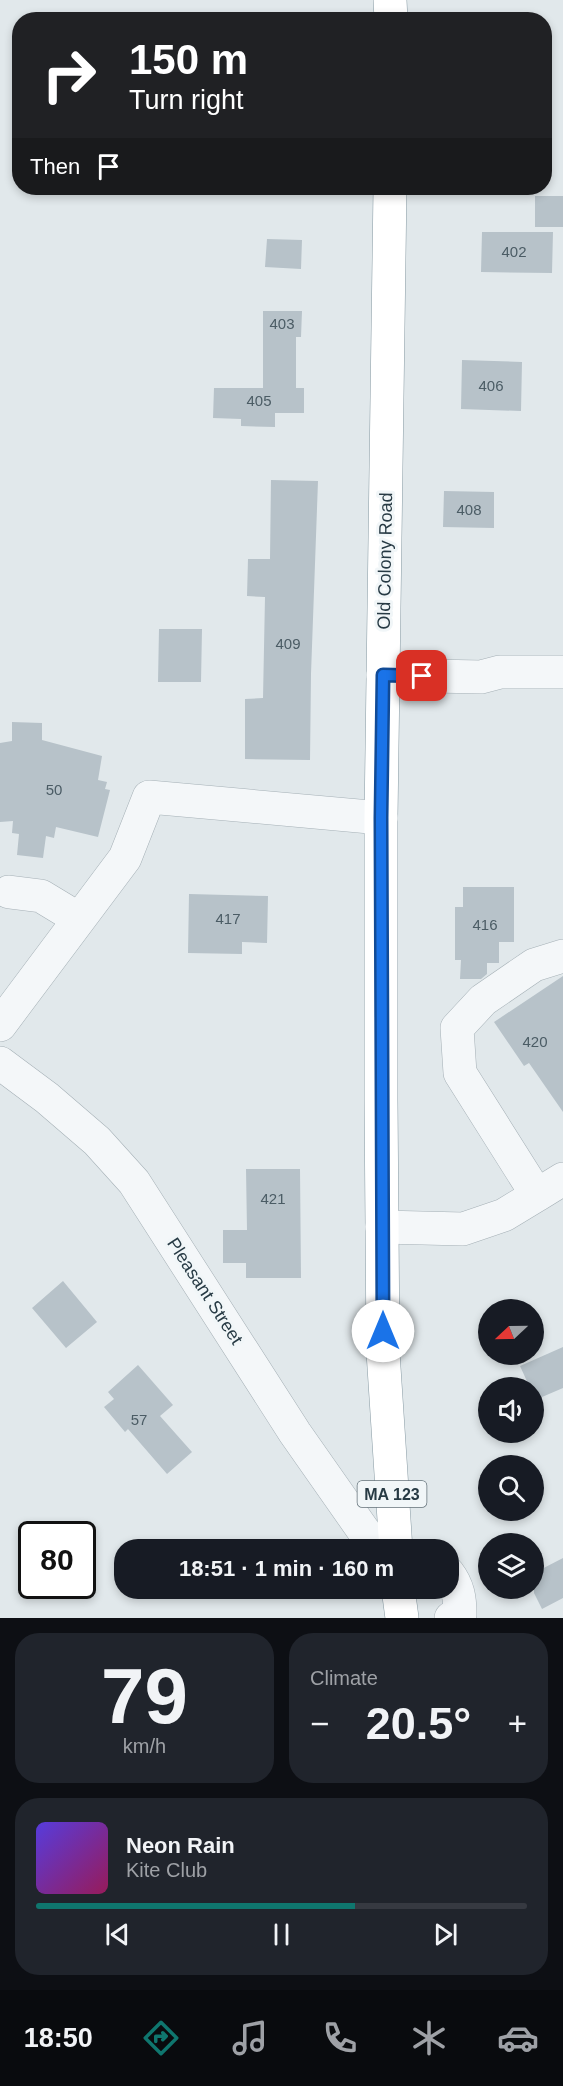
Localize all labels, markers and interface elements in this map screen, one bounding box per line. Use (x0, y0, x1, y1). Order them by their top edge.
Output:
icon: right (30, 36, 108, 114)
text: 150 m (129, 36, 248, 83)
text: Turn right (129, 85, 244, 115)
icon: arrive (92, 150, 125, 183)
text: Then (30, 154, 80, 179)
house number: 402 (501, 243, 527, 260)
house number: 403 (269, 315, 295, 332)
house number: 406 (478, 377, 504, 394)
house number: 405 (246, 392, 272, 409)
street label: Old Colony Road (374, 492, 396, 630)
house number: 408 (456, 501, 482, 518)
house number: 409 (275, 635, 301, 652)
pin (396, 650, 447, 701)
icon: arrive (405, 659, 438, 692)
house number: 50 (46, 781, 62, 798)
house number: 417 (215, 910, 241, 927)
house number: 416 (472, 916, 498, 933)
house number: 420 (522, 1033, 548, 1050)
house number: 421 (260, 1190, 286, 1207)
street label: Pleasant Street (163, 1234, 247, 1348)
position arrow (351, 1299, 415, 1363)
north arrow (478, 1299, 544, 1365)
map controls (478, 1299, 544, 1599)
button: sound (478, 1377, 544, 1443)
house number: 57 (131, 1411, 147, 1428)
button: search (478, 1455, 544, 1521)
road number: MA 123 (358, 1481, 426, 1507)
speed limit sign: 80 (18, 1521, 96, 1599)
button: layers (478, 1533, 544, 1599)
text: 18:51 · 1 min · 160 m (179, 1556, 394, 1581)
text: 79 (101, 1652, 188, 1740)
text: Climate (310, 1667, 378, 1689)
text: 20.5° (366, 1698, 471, 1749)
text: − (310, 1705, 329, 1742)
text: + (508, 1705, 527, 1742)
text: km/h (123, 1735, 166, 1757)
text: Neon Rain (126, 1833, 235, 1858)
text: Kite Club (126, 1859, 207, 1881)
icon: previous (101, 1918, 134, 1951)
icon: pause (265, 1918, 298, 1951)
icon: next (429, 1918, 462, 1951)
icon: directions (140, 2017, 182, 2059)
icon: music (229, 2017, 271, 2059)
icon: phone (319, 2017, 361, 2059)
icon: climate (408, 2017, 450, 2059)
icon: car (497, 2017, 539, 2059)
text: 18:50 (24, 2023, 93, 2053)

